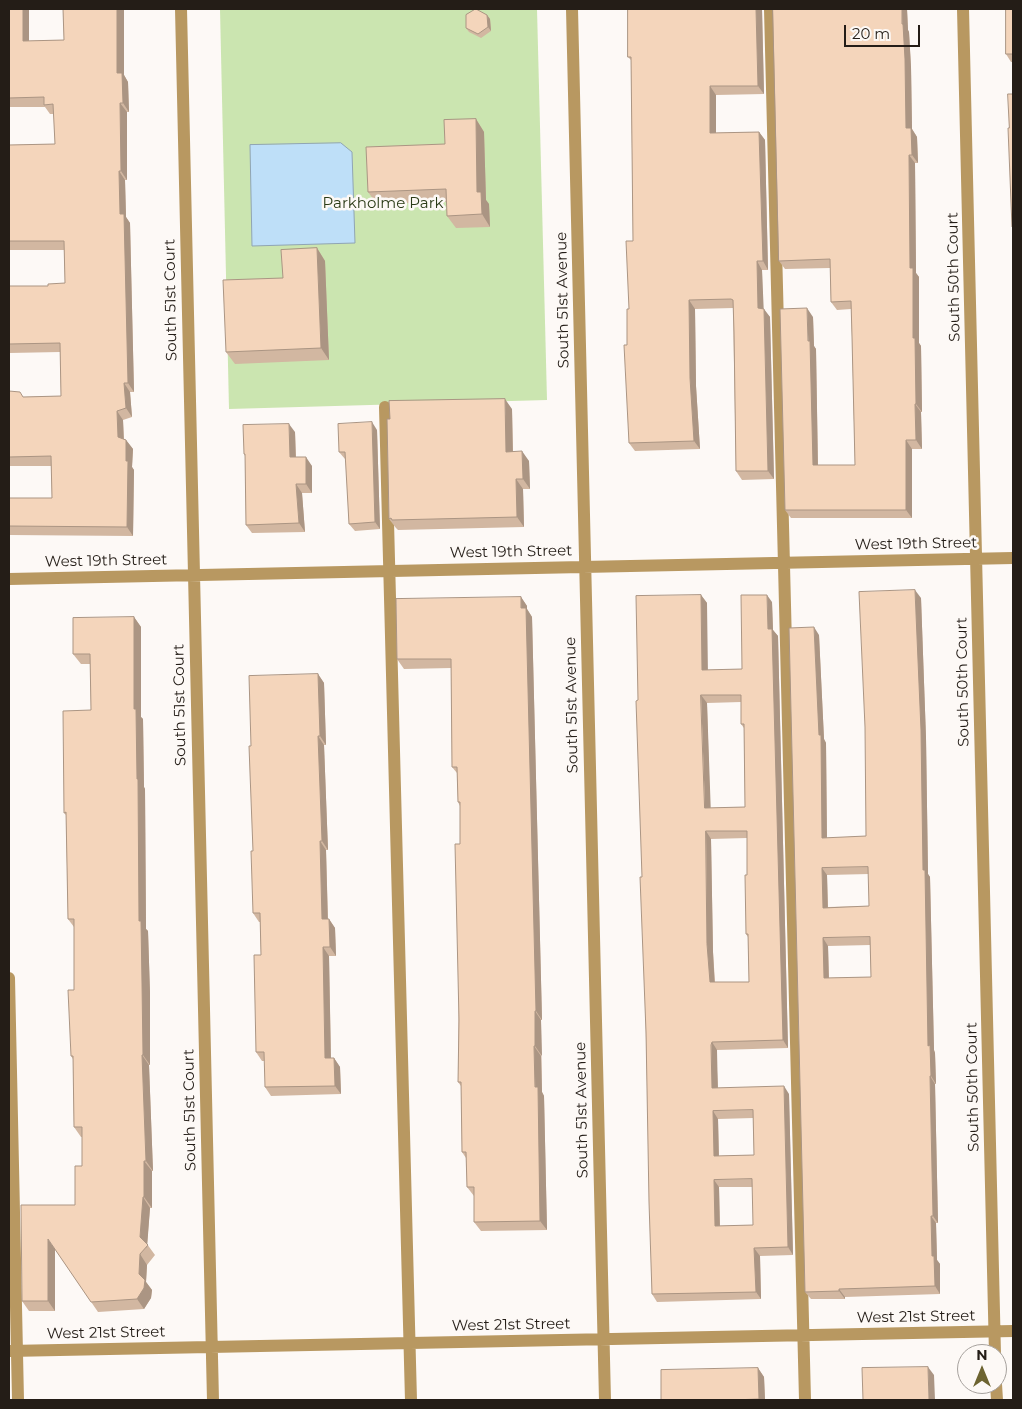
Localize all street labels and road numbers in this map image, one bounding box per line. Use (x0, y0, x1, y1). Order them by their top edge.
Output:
street label: South 50th Court (944, 212, 964, 342)
street label: South 51st Avenue (553, 231, 573, 369)
street label: South 51st Court (161, 239, 181, 361)
street label: West 19th Street (855, 534, 977, 554)
street label: West 19th Street (450, 542, 572, 562)
street label: West 19th Street (45, 551, 167, 571)
street label: South 50th Court (953, 617, 973, 747)
street label: South 51st Avenue (562, 636, 582, 774)
street label: South 51st Court (170, 644, 190, 766)
street label: South 50th Court (963, 1022, 983, 1152)
street label: South 51st Avenue (572, 1041, 592, 1179)
street label: South 51st Court (180, 1049, 200, 1171)
street label: West 21st Street (856, 1307, 976, 1327)
street label: West 21st Street (451, 1315, 571, 1335)
street label: West 21st Street (46, 1323, 166, 1343)

